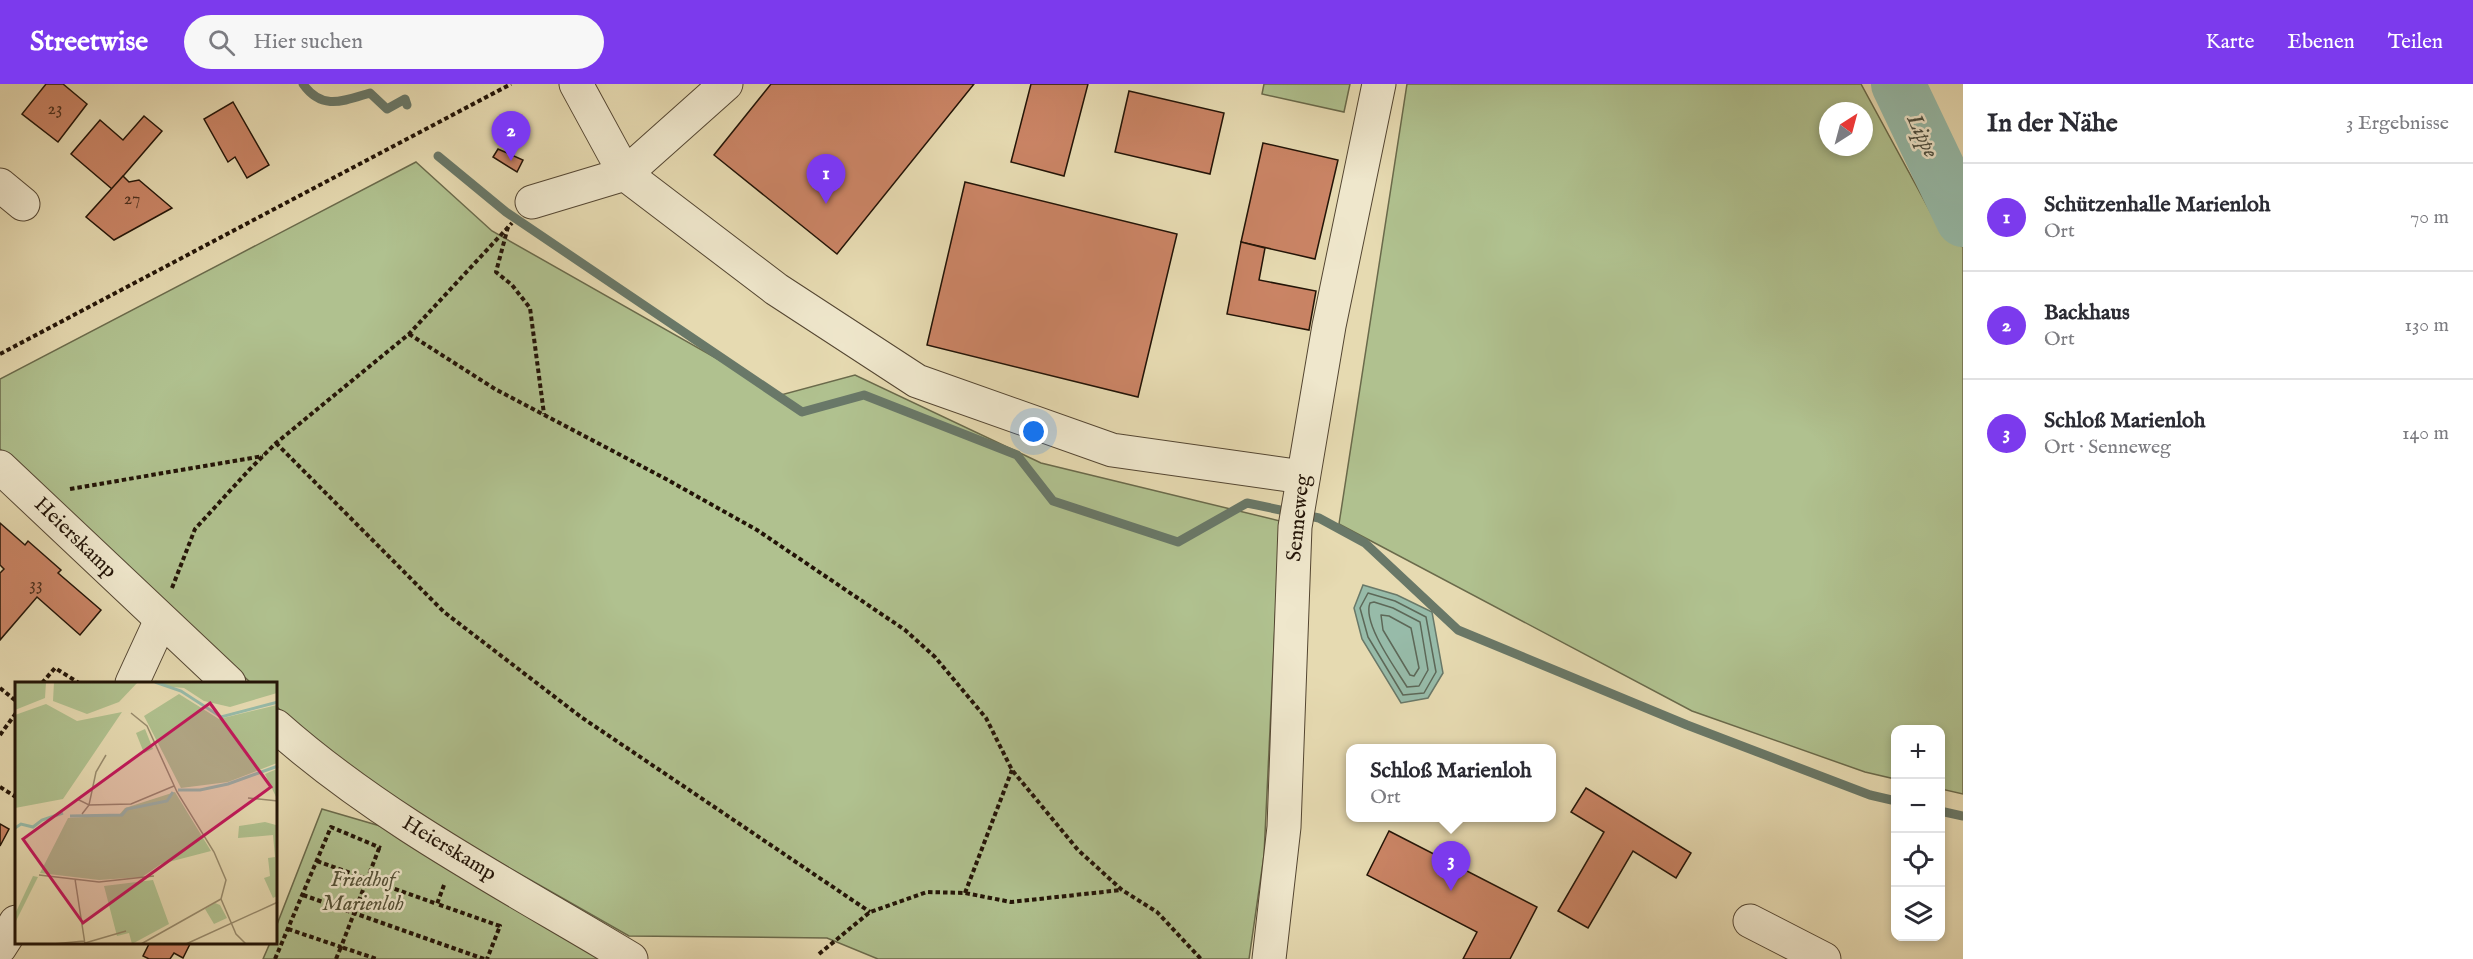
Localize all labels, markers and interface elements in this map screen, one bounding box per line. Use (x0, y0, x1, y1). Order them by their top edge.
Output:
search box (184, 15, 604, 69)
text: Streetwise (30, 25, 148, 60)
icon: search (205, 26, 238, 59)
text: Hier suchen (253, 28, 363, 56)
text: Karte (2206, 29, 2254, 56)
text: Ebenen (2287, 29, 2355, 56)
text: Teilen (2388, 29, 2443, 56)
house number: 23 (47, 98, 63, 121)
north arrow (1819, 102, 1873, 156)
text: In der Nähe (1987, 107, 2118, 140)
water label: Lippe (1899, 109, 1945, 163)
text: 3 Ergebnisse (2346, 111, 2449, 136)
pin: 2 (492, 112, 530, 161)
pin: 1 (806, 154, 846, 204)
house number: 27 (124, 188, 140, 211)
text: Schützenhalle Marienloh (2044, 191, 2271, 219)
text: 1 (2003, 205, 2010, 230)
text: 70 m (2410, 205, 2449, 230)
text: Ort (2044, 219, 2075, 244)
text: Backhaus (2044, 299, 2130, 327)
text: 2 (2002, 313, 2011, 338)
text: 130 m (2404, 313, 2449, 338)
text: Ort (2044, 327, 2075, 352)
text: Schloß Marienloh (2044, 407, 2206, 435)
your location (1019, 417, 1048, 446)
text: 3 (2003, 421, 2010, 446)
text: 140 m (2402, 421, 2449, 446)
text: Ort · Senneweg (2044, 435, 2171, 460)
street label: Senneweg (1281, 473, 1317, 563)
street label: Heierskamp (28, 492, 122, 584)
house number: 33 (29, 574, 43, 597)
inset map (15, 682, 278, 944)
map controls (1891, 725, 1945, 941)
button: + (1891, 725, 1945, 779)
popup (1346, 744, 1556, 822)
text: Schloß Marienloh (1370, 757, 1532, 785)
button: − (1891, 779, 1945, 833)
text: Ort (1370, 785, 1401, 810)
street label: Heierskamp (397, 810, 501, 888)
button: locate (1891, 833, 1945, 887)
pin: 3 (1432, 842, 1470, 891)
park label: Friedhof Marienloh (322, 867, 404, 918)
button: layers (1891, 887, 1945, 941)

